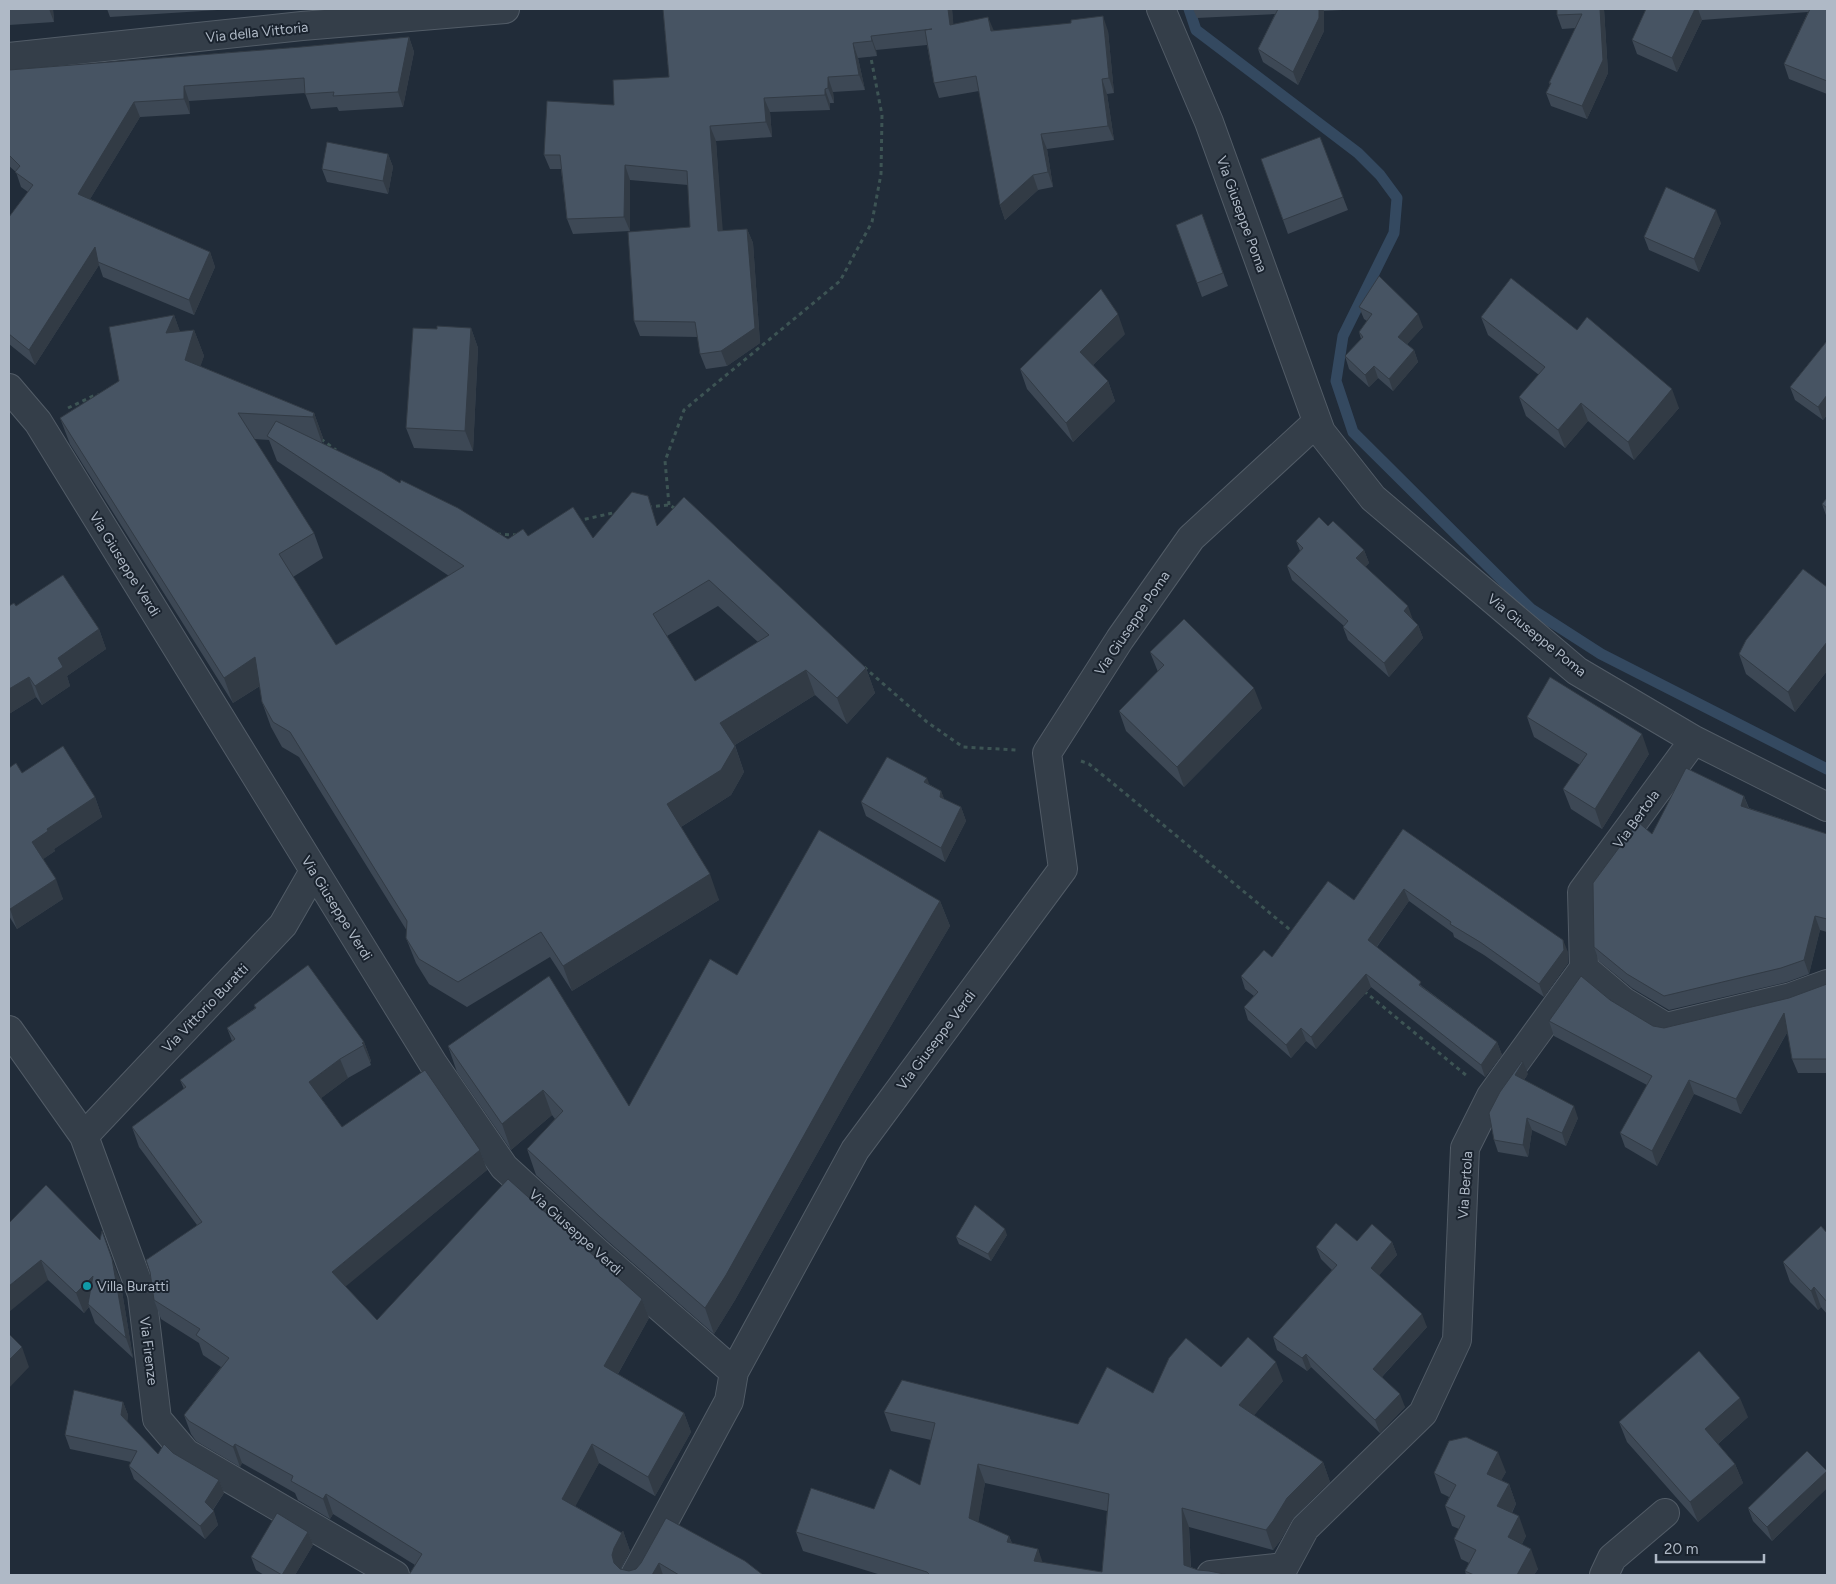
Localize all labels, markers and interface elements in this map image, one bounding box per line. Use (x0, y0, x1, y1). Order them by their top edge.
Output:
street label: Via della Vittoria (205, 19, 309, 46)
street label: Via Giuseppe Poma (1213, 154, 1270, 275)
street label: Via Giuseppe Verdi (86, 509, 164, 620)
street label: Via Giuseppe Poma (1091, 568, 1174, 679)
street label: Via Giuseppe Poma (1484, 590, 1590, 680)
street label: Via Bertola (1610, 787, 1663, 852)
street label: Via Giuseppe Verdi (298, 853, 376, 964)
street label: Via Vittorio Buratti (159, 960, 252, 1056)
street label: Via Giuseppe Verdi (893, 987, 979, 1093)
street label: Via Bertola (1455, 1150, 1476, 1220)
street label: Via Giuseppe Verdi (525, 1186, 626, 1279)
place label: Villa Buratti (97, 1278, 169, 1295)
marker: Villa Buratti (81, 1280, 93, 1292)
street label: Via Firenze (136, 1316, 161, 1387)
scale bar (1656, 1532, 1764, 1564)
text: 20 m (1664, 1540, 1698, 1558)

